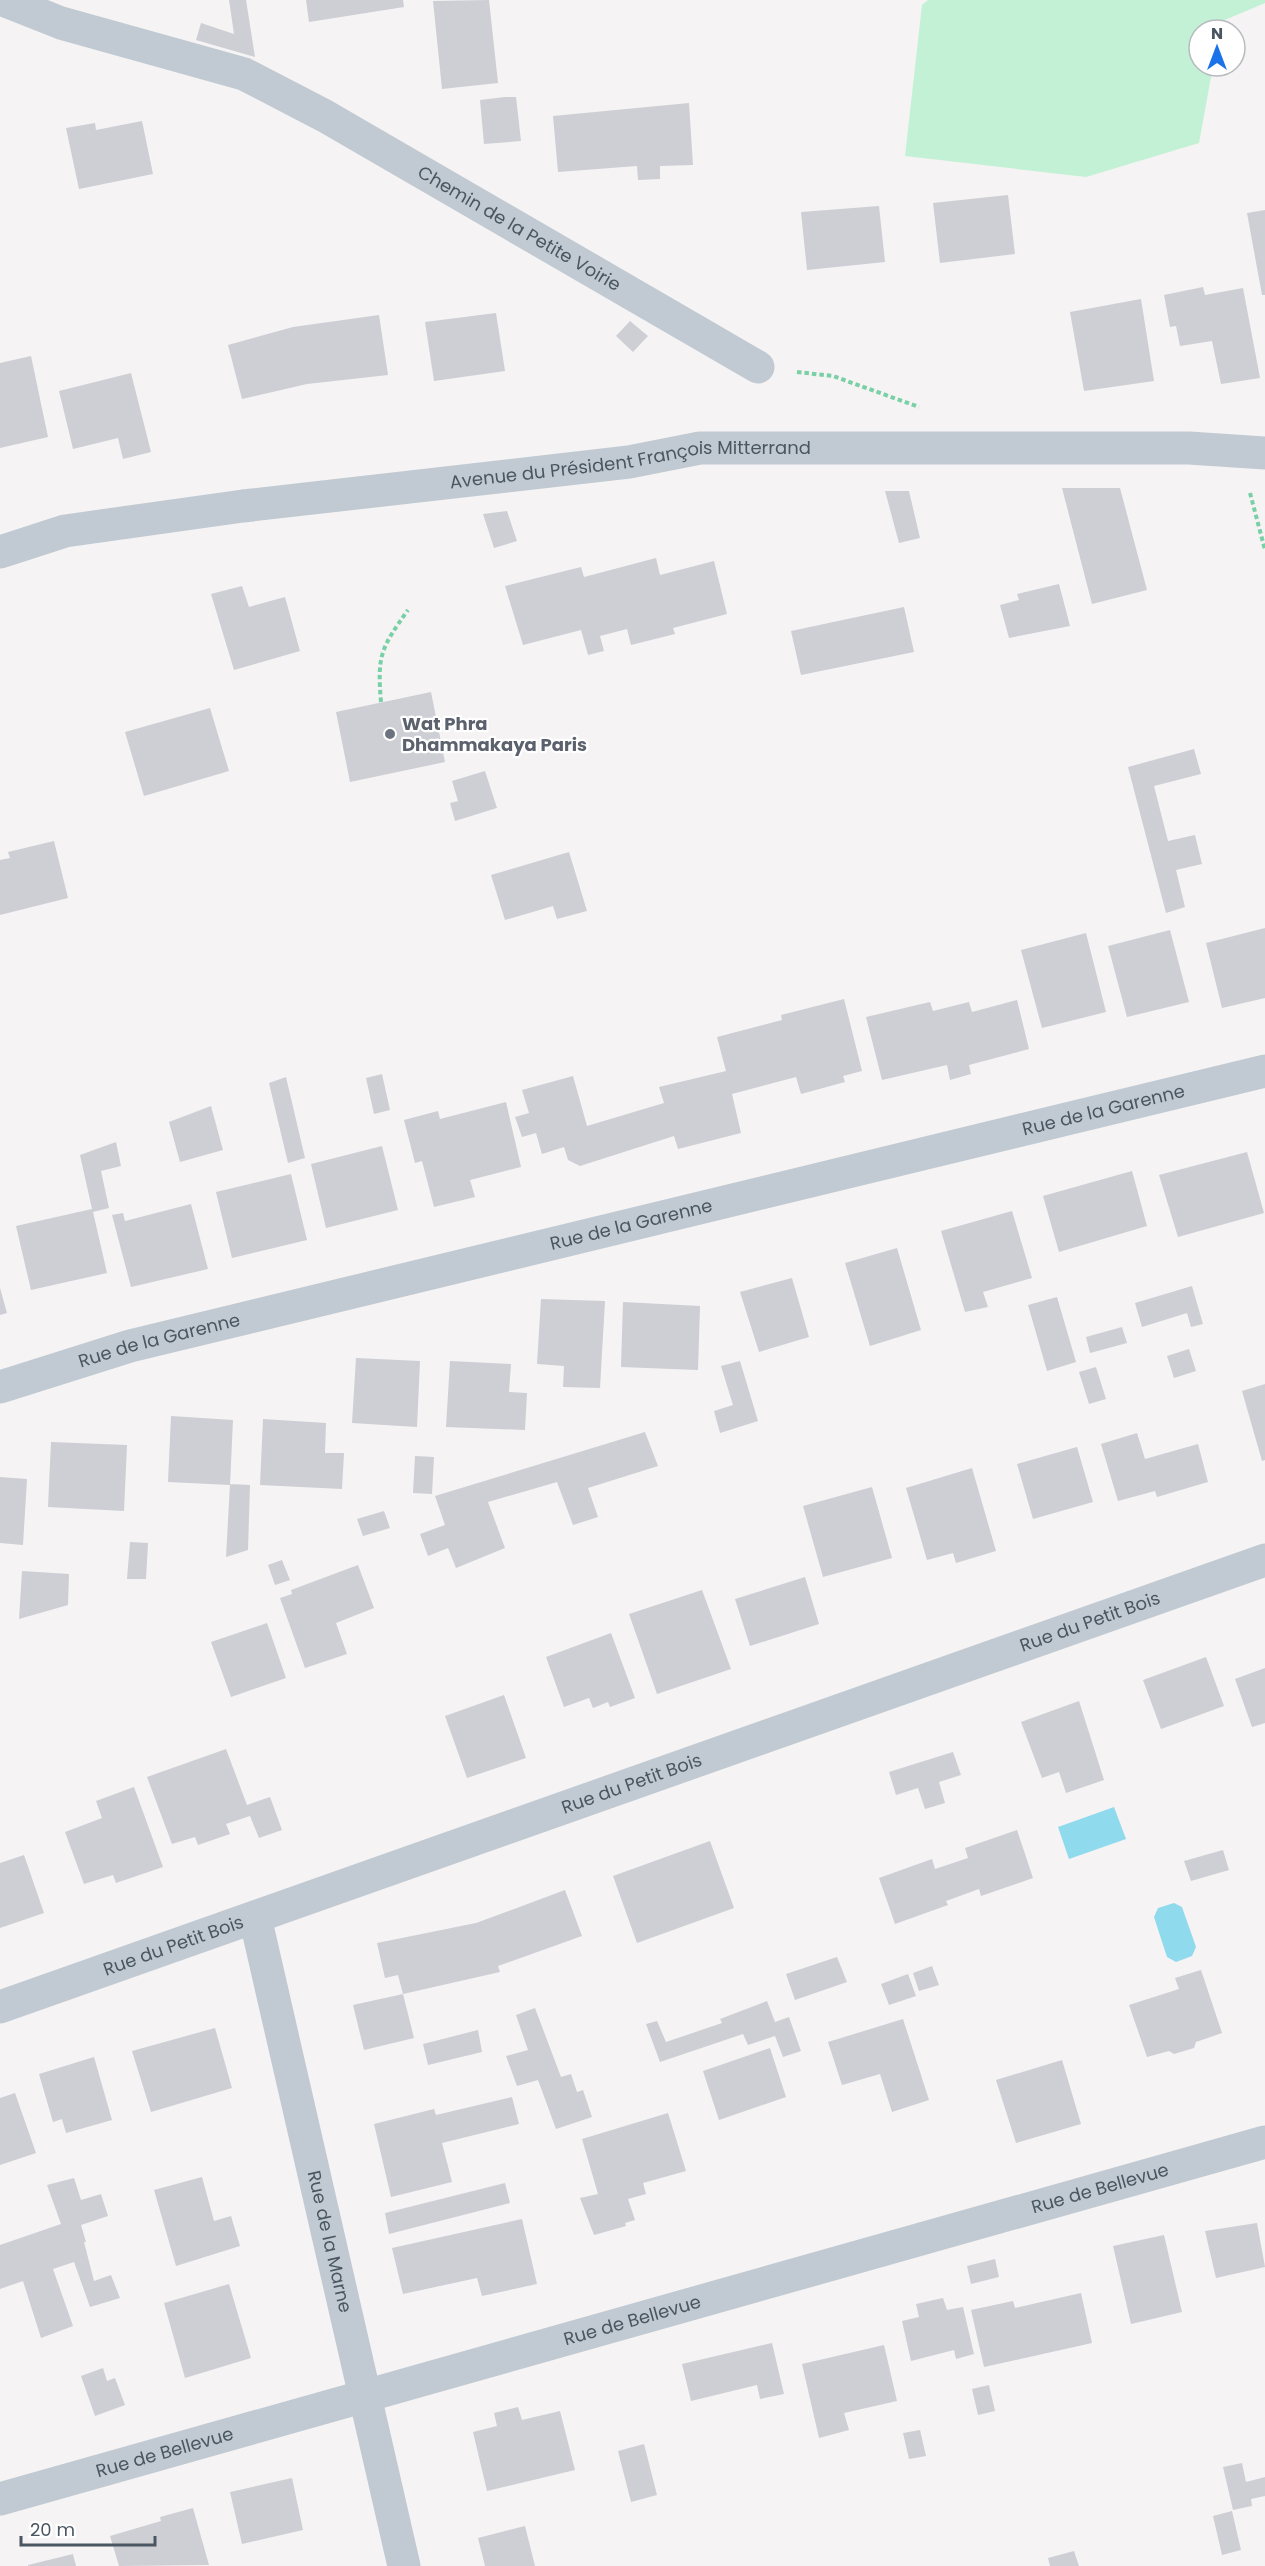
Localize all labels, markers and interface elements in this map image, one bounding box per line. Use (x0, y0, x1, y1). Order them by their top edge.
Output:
north arrow (1187, 18, 1247, 78)
text: N (1211, 22, 1223, 45)
street label: Chemin de la Petite Voirie (413, 159, 626, 297)
street label: Avenue du Président François Mitterrand (448, 435, 811, 494)
place label: Wat Phra Dhammakaya Paris (402, 711, 587, 757)
marker: Wat Phra Dhammakaya Paris (383, 727, 397, 741)
street label: Rue de la Garenne (1020, 1078, 1187, 1141)
street label: Rue de la Garenne (547, 1192, 715, 1256)
street label: Rue de la Garenne (75, 1307, 243, 1374)
street label: Rue du Petit Bois (1016, 1585, 1163, 1658)
street label: Rue du Petit Bois (558, 1747, 705, 1820)
street label: Rue du Petit Bois (100, 1909, 247, 1982)
street label: Rue de Bellevue (1028, 2157, 1171, 2219)
street label: Rue de la Marne (302, 2168, 358, 2315)
street label: Rue de Bellevue (561, 2289, 704, 2351)
street label: Rue de Bellevue (93, 2421, 236, 2483)
scale bar (21, 2509, 154, 2547)
text: 20 m (30, 2517, 75, 2542)

